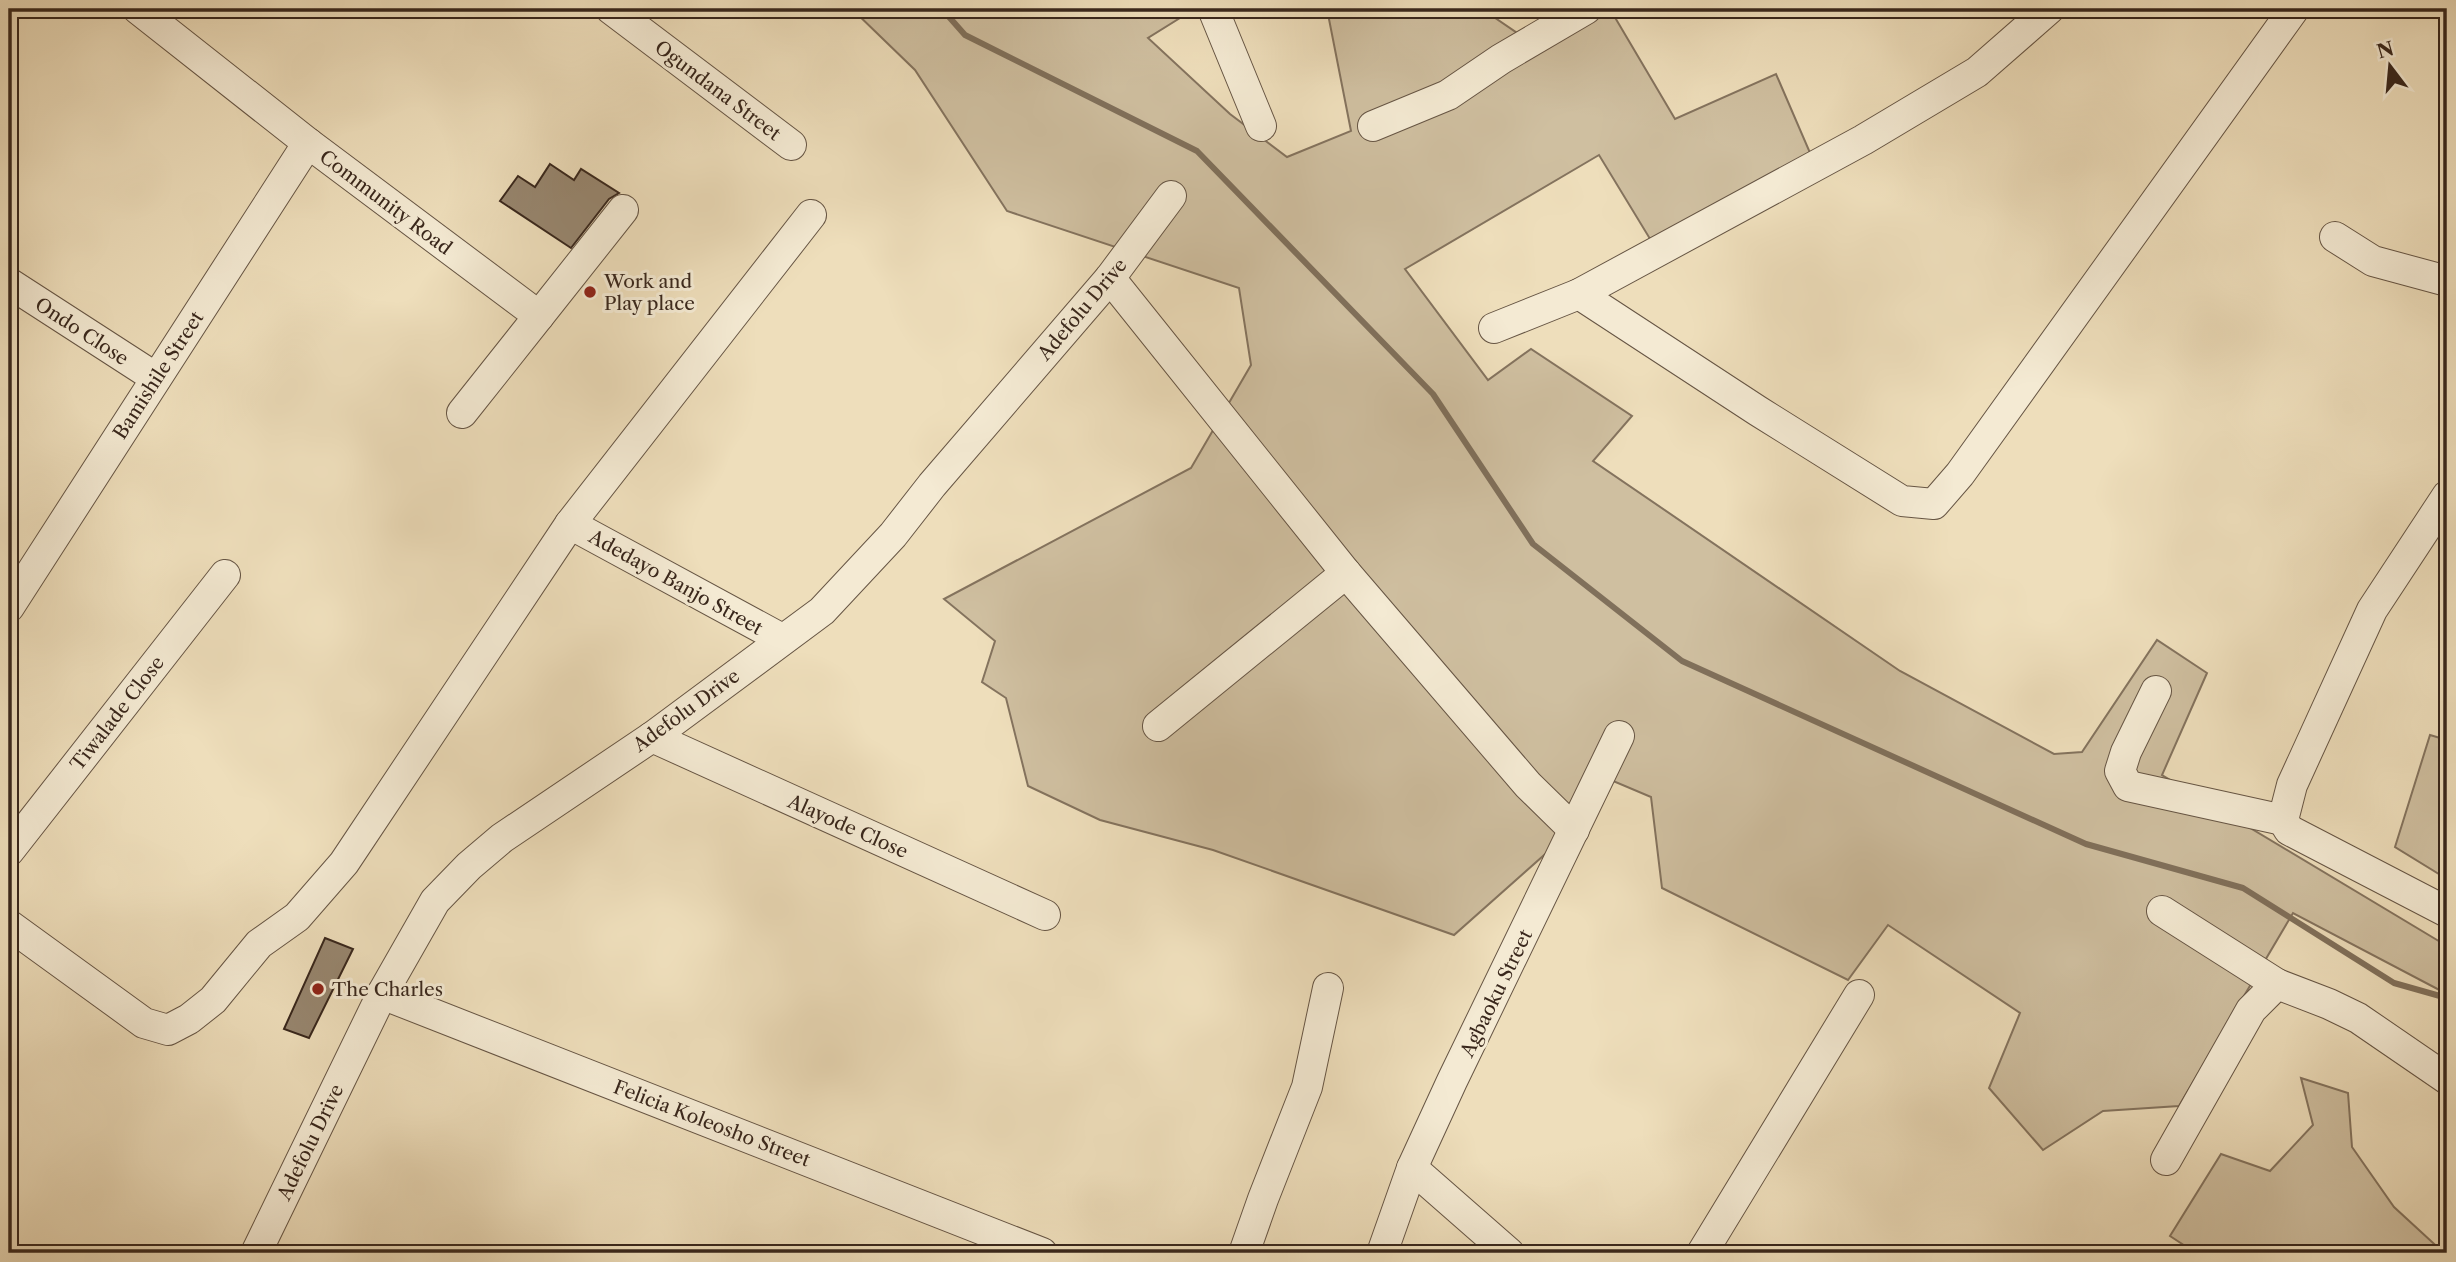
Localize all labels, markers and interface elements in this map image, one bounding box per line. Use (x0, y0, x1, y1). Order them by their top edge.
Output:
north arrow (2354, 32, 2424, 102)
street label: Ogundana Street (650, 36, 785, 145)
text: N (2374, 37, 2397, 63)
street label: Community Road (315, 145, 457, 260)
street label: Adefolu Drive (1032, 254, 1132, 366)
place label: Work and Play place (603, 270, 695, 315)
marker: Work and Play place (582, 284, 598, 300)
street label: Ondo Close (31, 293, 133, 370)
street label: Bamishile Street (108, 307, 208, 444)
street label: Adedayo Banjo Street (584, 525, 767, 640)
street label: Tiwalade Close (66, 652, 169, 775)
street label: Adefolu Drive (628, 664, 744, 757)
street label: Alayode Close (783, 789, 911, 863)
street label: Agbaoku Street (1455, 926, 1537, 1062)
place label: The Charles (332, 978, 443, 1001)
marker: The Charles (310, 981, 326, 997)
street label: Felicia Koleosho Street (610, 1075, 814, 1172)
street label: Adefolu Drive (272, 1081, 348, 1205)

